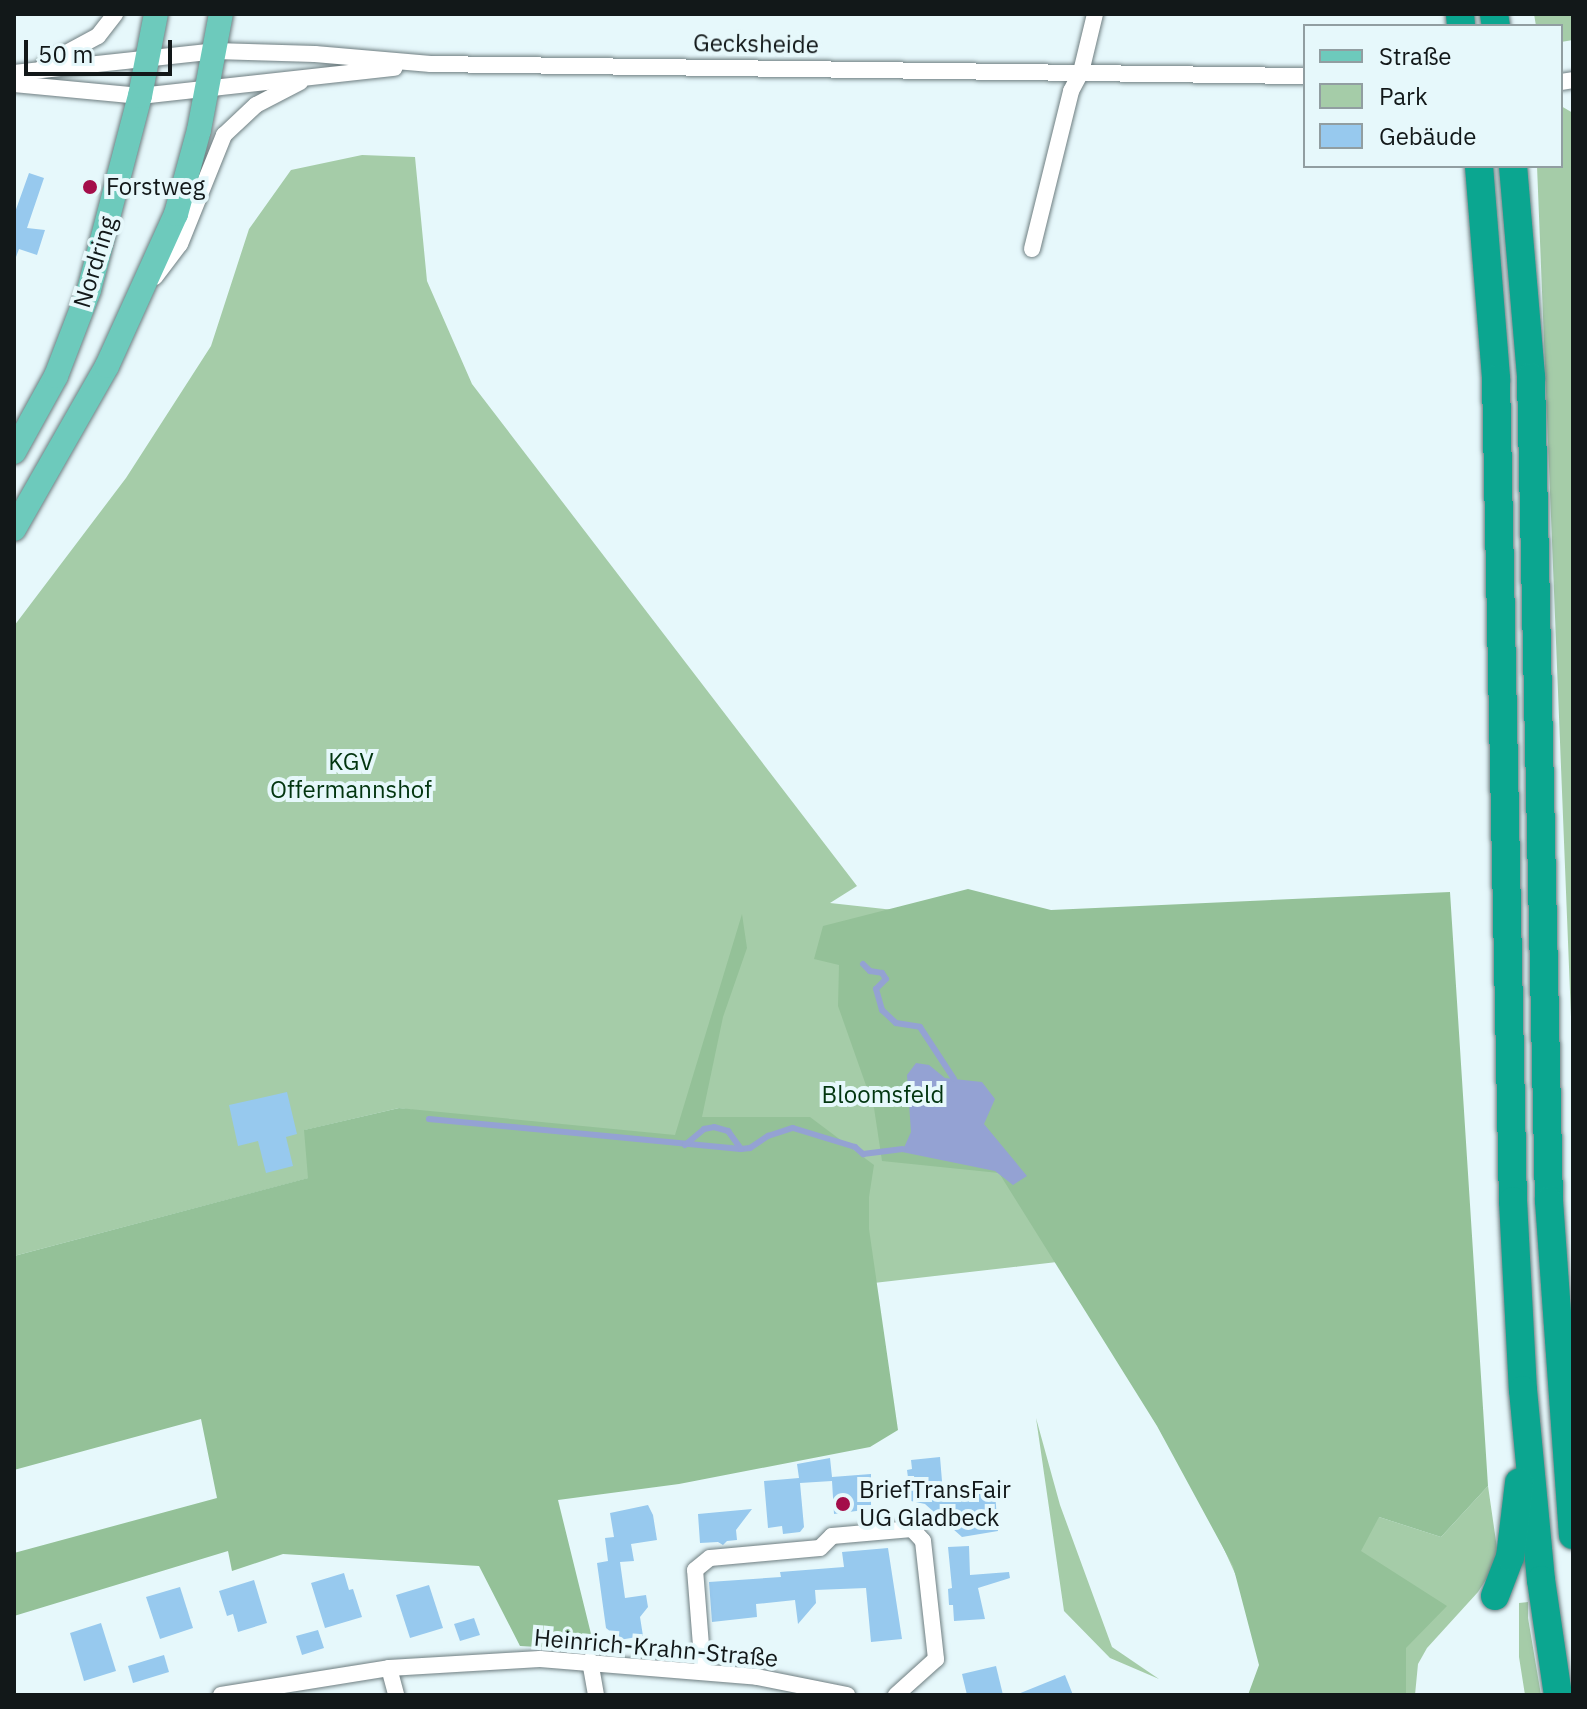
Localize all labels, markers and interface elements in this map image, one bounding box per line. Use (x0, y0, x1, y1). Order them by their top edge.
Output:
scale bar (28, 24, 176, 74)
legend (1303, 24, 1563, 168)
street label: Gecksheide (693, 29, 819, 59)
text: 50 m (38, 38, 93, 70)
text: Straße (1379, 40, 1451, 72)
text: Park (1379, 80, 1428, 112)
text: Gebäude (1379, 120, 1476, 152)
place label: Forstweg (106, 173, 205, 201)
marker: Forstweg (81, 178, 99, 196)
street label: Nordring (67, 213, 123, 311)
park label: KGV Offermannshof (270, 748, 432, 804)
park label: Bloomsfeld (822, 1081, 944, 1109)
place label: BriefTransFair UG Gladbeck (859, 1476, 1011, 1532)
marker: BriefTransFair UG Gladbeck (834, 1495, 852, 1513)
street label: Heinrich-Krahn-Straße (533, 1623, 779, 1673)

